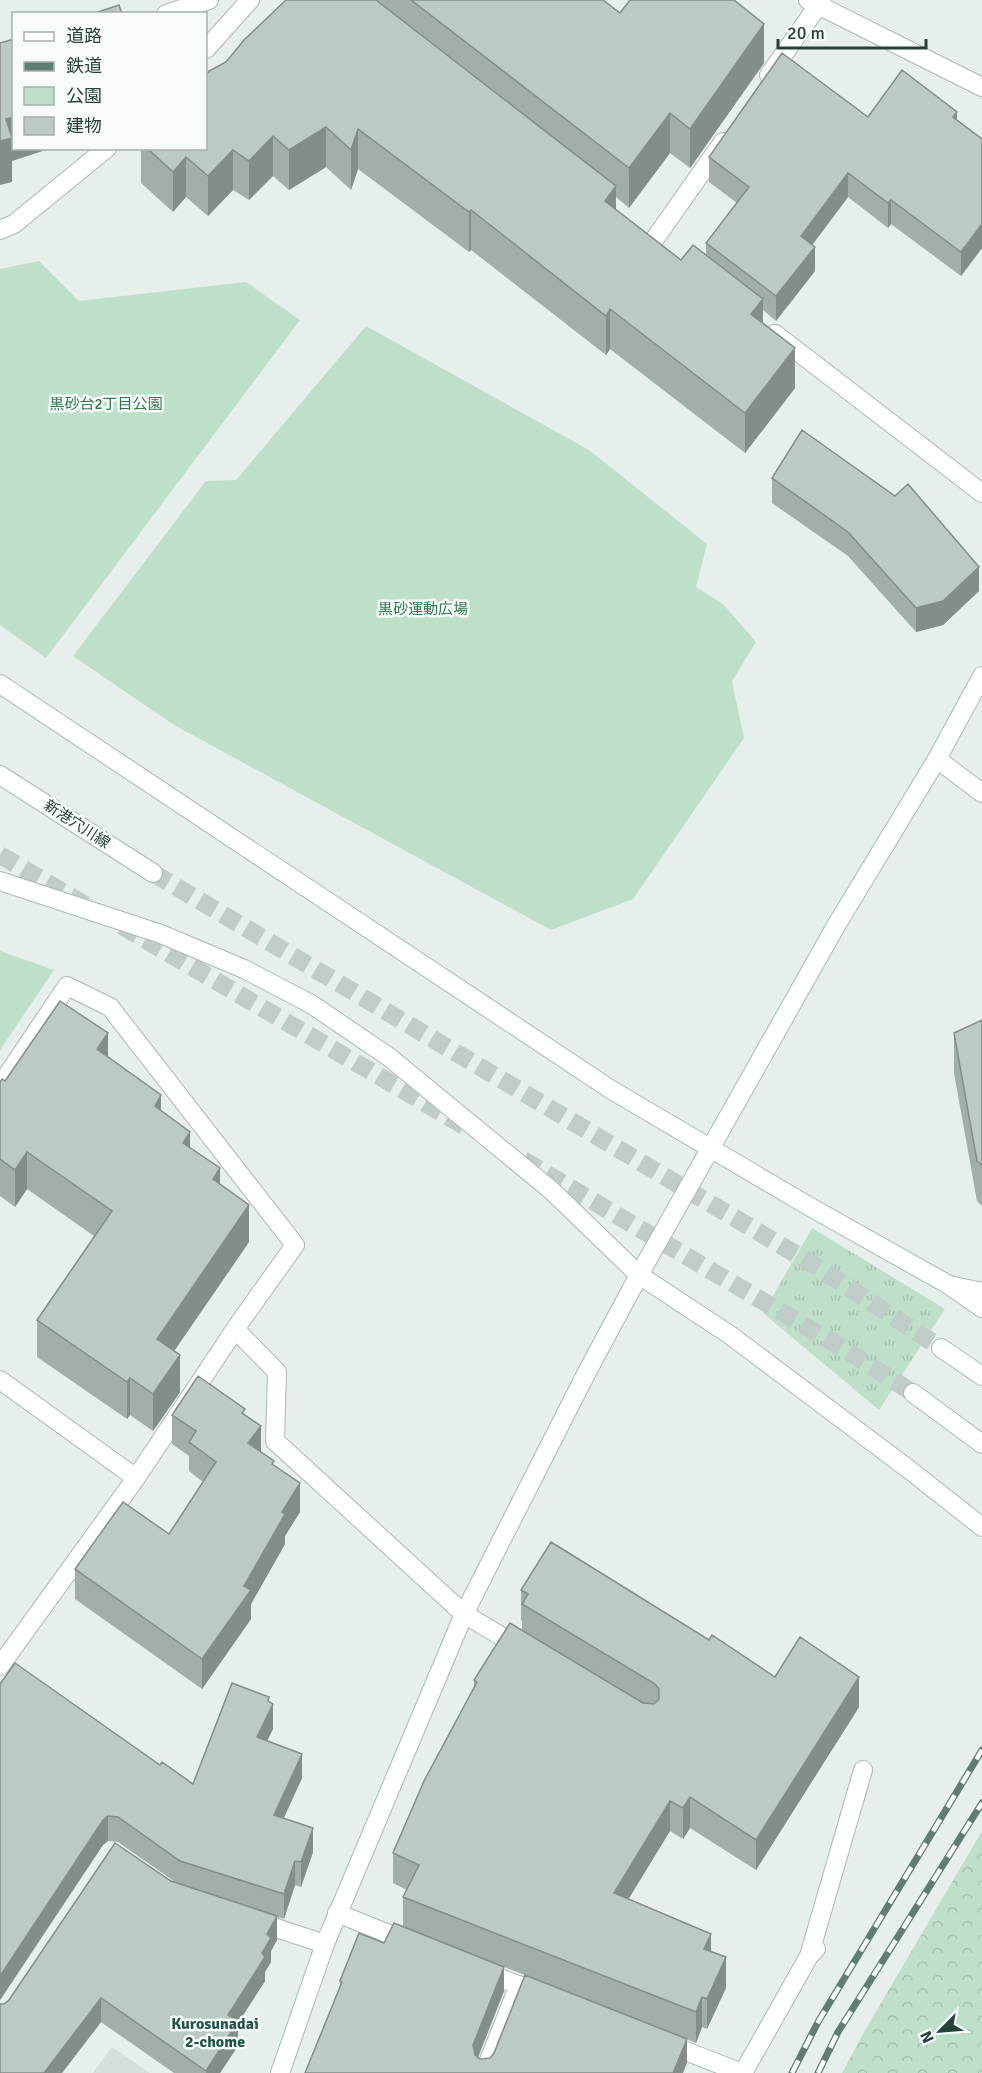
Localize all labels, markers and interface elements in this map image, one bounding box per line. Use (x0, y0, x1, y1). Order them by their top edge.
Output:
legend (12, 12, 207, 150)
scale bar (778, 12, 926, 50)
text: 20 m (787, 22, 825, 44)
text: 道路 (66, 25, 102, 47)
text: 鉄道 (66, 55, 102, 77)
text: 公園 (66, 85, 102, 107)
text: 建物 (66, 115, 102, 137)
park label: 黒砂台2丁目公園 (49, 395, 163, 413)
park label: 黒砂運動広場 (378, 600, 468, 618)
street label: 新港穴川線 (41, 796, 113, 852)
north arrow (910, 2001, 970, 2061)
district label: Kurosunadai 2-chome (171, 2014, 259, 2052)
text: N (916, 2028, 939, 2046)

